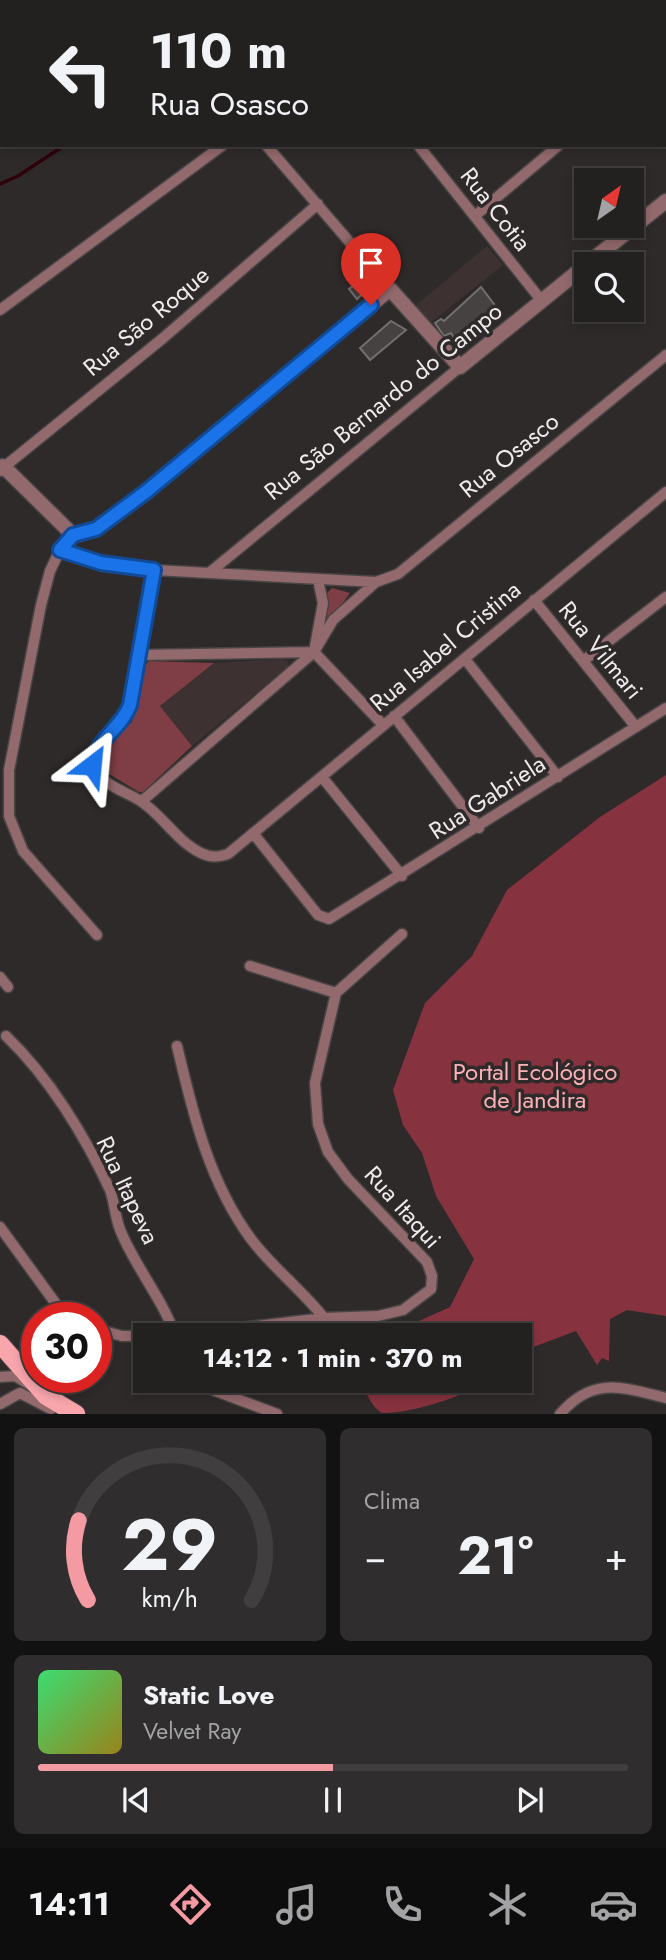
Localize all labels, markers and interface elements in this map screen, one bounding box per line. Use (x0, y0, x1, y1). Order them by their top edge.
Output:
text: 110 m (150, 16, 287, 86)
icon: left (35, 28, 126, 119)
text: Rua Osasco (150, 81, 309, 127)
street label: Rua Cotia (452, 160, 540, 258)
north arrow (574, 168, 644, 238)
map controls (574, 168, 644, 322)
pin (341, 233, 401, 305)
icon: arrive (352, 244, 390, 282)
button: search (574, 252, 644, 322)
street label: Rua São Roque (75, 258, 217, 384)
street label: Rua São Bernardo do Campo (256, 294, 510, 508)
street label: Rua Osasco (452, 404, 566, 506)
street label: Rua Isabel Cristina (362, 572, 528, 720)
street label: Rua Vilmari (551, 593, 651, 707)
position arrow (55, 728, 129, 802)
street label: Rua Gabriela (422, 746, 552, 848)
park label: Portal Ecológico de Jandira (453, 1054, 617, 1117)
street label: Rua Itapeva (88, 1130, 168, 1250)
street label: Rua Itaqui (356, 1158, 450, 1256)
speed limit sign: 30 (21, 1302, 112, 1393)
text: 14:12 · 1 min · 370 m (202, 1339, 463, 1377)
text: Clima (364, 1484, 420, 1518)
text: 29 (122, 1493, 218, 1598)
text: 21° (458, 1518, 534, 1594)
text: − (364, 1529, 386, 1584)
text: + (605, 1529, 628, 1584)
text: km/h (142, 1580, 198, 1616)
text: Static Love (143, 1676, 275, 1714)
text: Velvet Ray (143, 1714, 241, 1748)
icon: previous (117, 1781, 155, 1819)
icon: pause (314, 1781, 352, 1819)
icon: next (511, 1781, 549, 1819)
icon: directions (166, 1880, 215, 1929)
icon: music (272, 1880, 321, 1929)
icon: phone (378, 1880, 427, 1929)
icon: climate (483, 1880, 532, 1929)
icon: car (589, 1880, 638, 1929)
text: 14:11 (28, 1881, 110, 1927)

